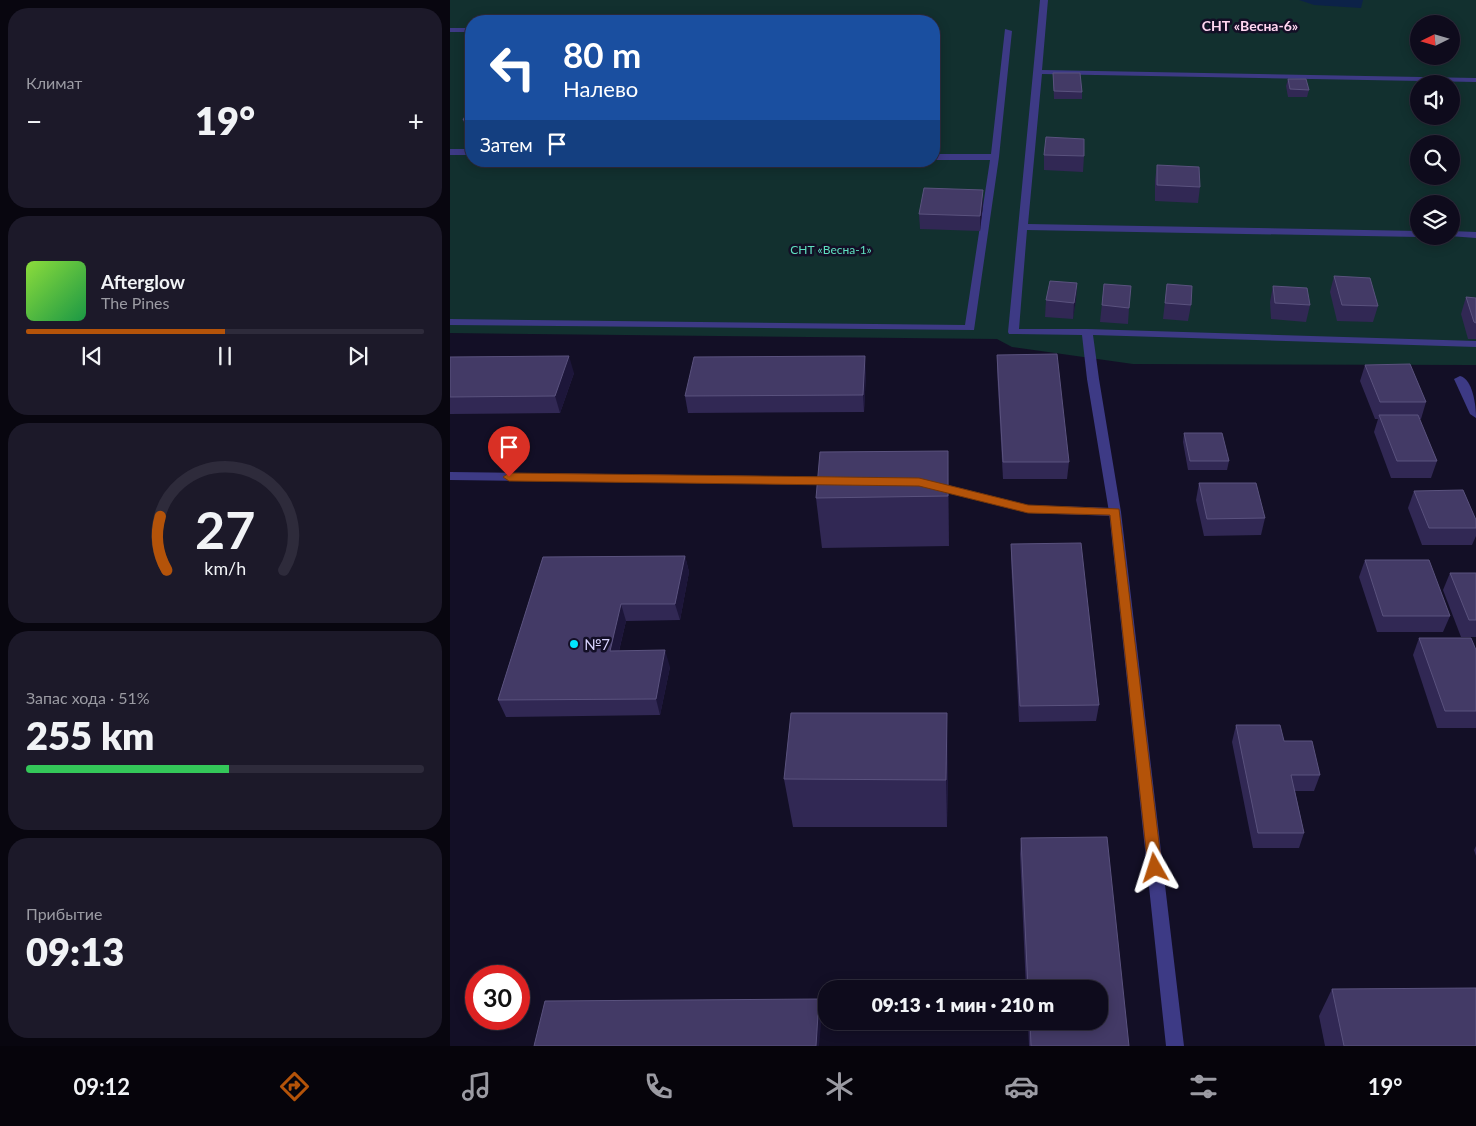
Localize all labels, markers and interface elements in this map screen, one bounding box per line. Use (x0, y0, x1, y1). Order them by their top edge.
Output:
north arrow (1410, 15, 1460, 65)
map controls (1410, 15, 1460, 245)
district label: СНТ «Весна-6» (1202, 17, 1298, 34)
text: 80 m (563, 33, 641, 75)
icon: left (480, 35, 545, 100)
text: Климат (26, 73, 82, 92)
text: Налево (563, 75, 638, 102)
button: sound (1410, 75, 1460, 125)
text: 19° (195, 97, 255, 143)
text: − (26, 104, 42, 138)
text: + (408, 104, 424, 138)
icon: arrive (543, 130, 571, 158)
text: Затем (480, 133, 533, 156)
button: search (1410, 135, 1460, 185)
button: layers (1410, 195, 1460, 245)
park label: СНТ «Весна-1» (790, 242, 872, 257)
text: Afterglow (101, 270, 185, 293)
text: The Pines (101, 293, 170, 312)
icon: previous (78, 342, 106, 370)
icon: pause (211, 342, 239, 370)
icon: next (344, 342, 372, 370)
pin (488, 426, 530, 477)
icon: arrive (495, 433, 523, 461)
text: 27 (195, 498, 255, 560)
text: km/h (204, 557, 246, 579)
place label: №7 (584, 635, 610, 653)
marker: №7 (568, 638, 580, 650)
text: Запас хода · 51% (26, 688, 150, 707)
text: 255 km (26, 712, 154, 758)
position arrow (1128, 841, 1180, 893)
text: Прибытие (26, 904, 102, 923)
text: 09:13 (26, 928, 124, 974)
speed limit sign: 30 (465, 965, 530, 1030)
text: 09:13 · 1 мин · 210 m (872, 993, 1054, 1016)
icon: directions (277, 1069, 312, 1104)
icon: music (459, 1069, 494, 1104)
icon: phone (641, 1069, 676, 1104)
icon: climate (822, 1069, 857, 1104)
icon: car (1004, 1069, 1039, 1104)
icon: filters (1186, 1069, 1221, 1104)
text: 09:12 (73, 1073, 130, 1100)
text: 19° (1368, 1073, 1402, 1100)

